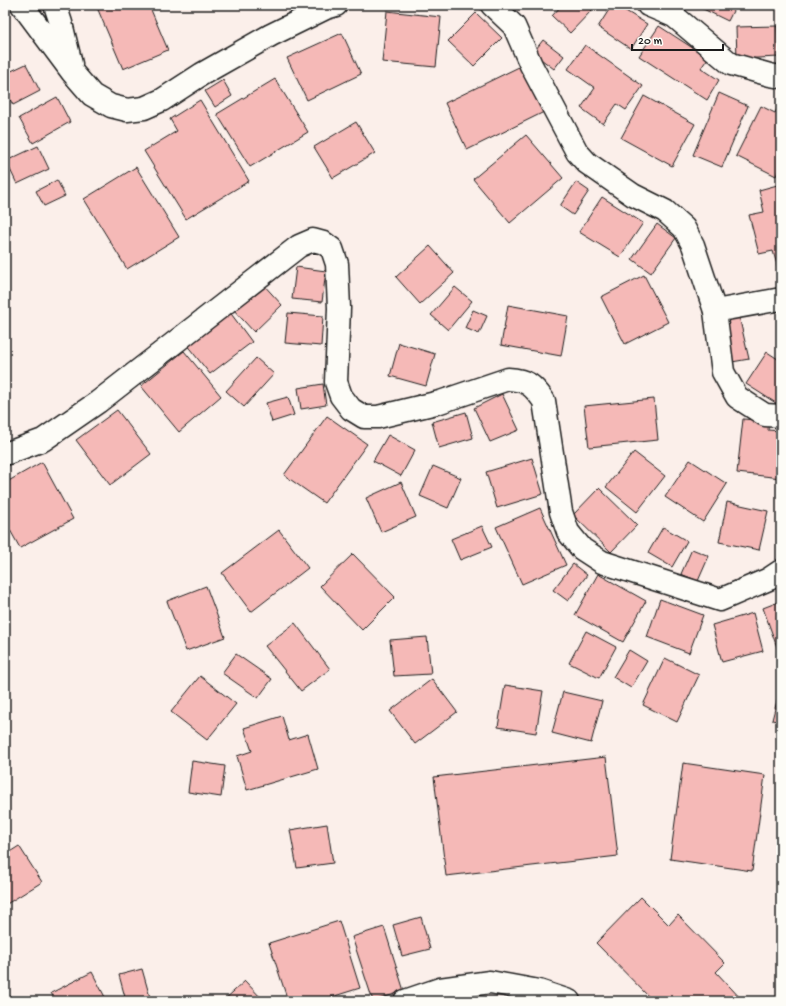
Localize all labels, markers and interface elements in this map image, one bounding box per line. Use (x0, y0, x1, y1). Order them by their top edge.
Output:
scale bar (632, 26, 723, 52)
text: 20 m (638, 35, 663, 49)

